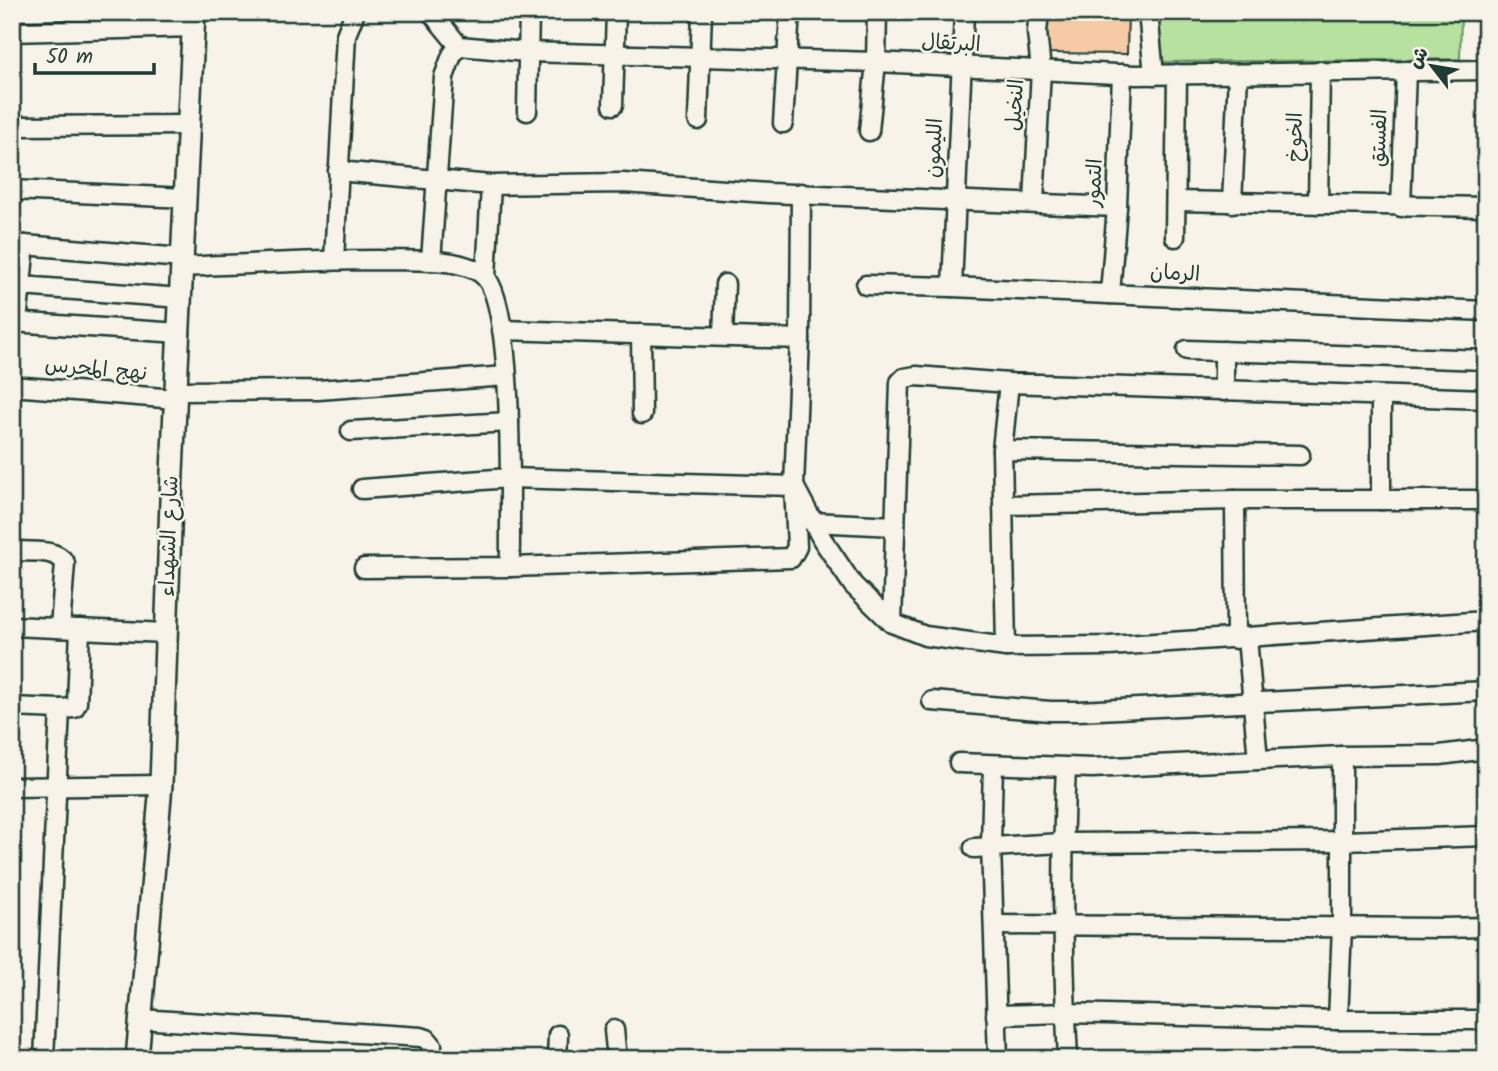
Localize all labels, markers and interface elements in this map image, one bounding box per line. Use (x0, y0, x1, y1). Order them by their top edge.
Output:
street label: البرتقال (920, 26, 982, 62)
scale bar (35, 32, 154, 76)
north arrow (1396, 32, 1466, 102)
text: 50 m (46, 41, 93, 74)
text: ش (1401, 42, 1437, 75)
street label: النخيل (998, 78, 1034, 132)
street label: الفستق (1362, 108, 1398, 168)
street label: الخوخ (1279, 112, 1313, 162)
street label: الليمون (917, 117, 953, 179)
street label: التمور (1077, 158, 1113, 209)
street label: الرمان (1149, 256, 1201, 292)
street label: نهج المحرس (43, 349, 149, 391)
street label: شارع الشهداء (151, 475, 189, 597)

